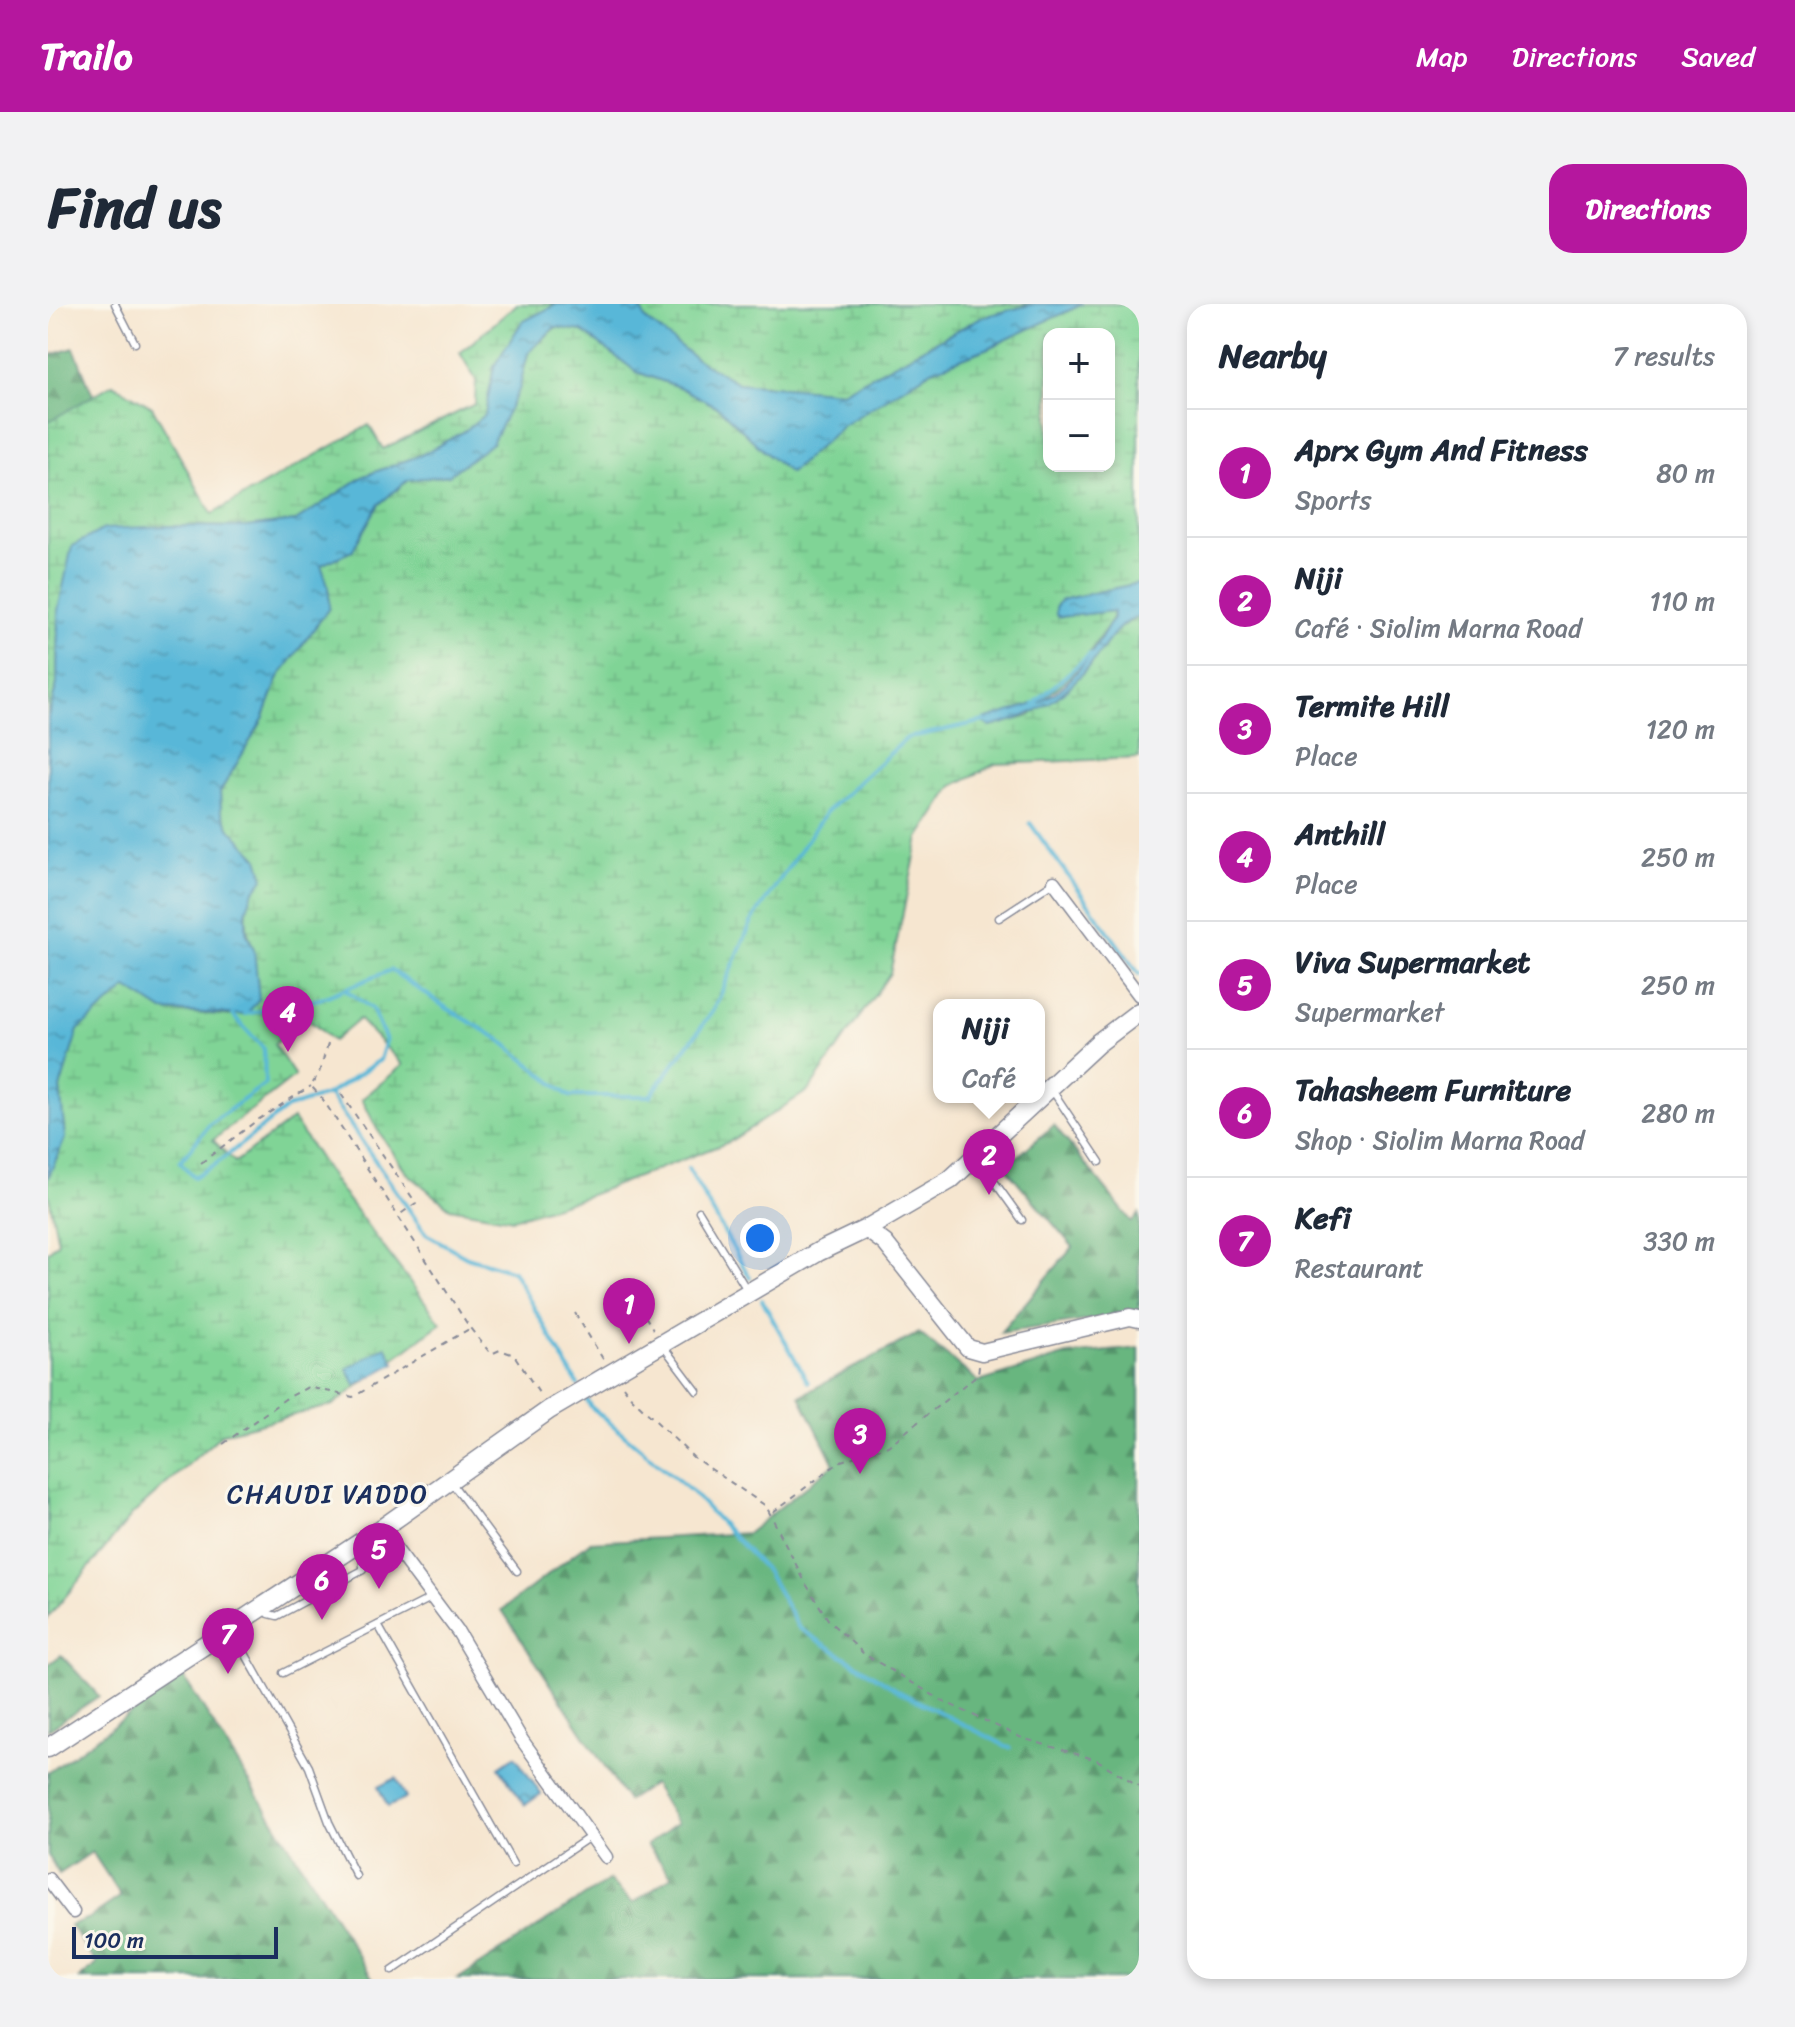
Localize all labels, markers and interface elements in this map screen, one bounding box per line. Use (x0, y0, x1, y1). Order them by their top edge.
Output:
text: Trailo (40, 23, 133, 90)
text: Map (1416, 32, 1468, 81)
text: Directions (1512, 32, 1637, 81)
text: Saved (1681, 32, 1755, 81)
text: Find us (48, 159, 221, 258)
button: Directions (1549, 164, 1747, 253)
text: Nearby (1219, 326, 1327, 386)
map controls (1043, 328, 1115, 472)
button: + (1043, 328, 1115, 400)
text: 7 results (1613, 333, 1715, 379)
button: − (1043, 400, 1115, 472)
text: Aprx Gym And Fitness (1295, 423, 1588, 477)
text: 1 (1239, 450, 1251, 496)
text: 80 m (1656, 450, 1715, 496)
text: Sports (1295, 477, 1371, 523)
text: Niji (1295, 551, 1342, 605)
text: 2 (1237, 578, 1253, 624)
text: 110 m (1650, 578, 1715, 624)
text: Café · Siolim Marna Road (1295, 605, 1582, 651)
text: Termite Hill (1295, 679, 1449, 733)
text: 3 (1238, 706, 1252, 752)
text: 120 m (1646, 706, 1715, 752)
text: Place (1295, 733, 1358, 779)
text: Anthill (1295, 807, 1385, 861)
text: 4 (1237, 834, 1253, 880)
text: 250 m (1641, 834, 1715, 880)
text: Place (1295, 861, 1358, 907)
text: Viva Supermarket (1295, 935, 1530, 989)
text: 5 (1237, 962, 1253, 1008)
text: 250 m (1641, 962, 1715, 1008)
pin: 4 (262, 986, 314, 1052)
text: Supermarket (1295, 989, 1444, 1035)
popup (933, 999, 1045, 1103)
text: Niji (962, 1001, 1009, 1055)
text: Café (962, 1055, 1016, 1101)
text: Tahasheem Furniture (1295, 1063, 1571, 1117)
text: 6 (1238, 1090, 1252, 1136)
text: 280 m (1641, 1090, 1715, 1136)
text: Shop · Siolim Marna Road (1295, 1117, 1585, 1163)
pin: 2 (963, 1129, 1015, 1195)
text: Kefi (1295, 1191, 1351, 1245)
your location (740, 1218, 780, 1258)
text: 7 (1238, 1218, 1252, 1264)
text: 330 m (1643, 1218, 1715, 1264)
text: Restaurant (1295, 1245, 1424, 1291)
pin: 1 (603, 1278, 655, 1344)
pin: 3 (834, 1408, 886, 1474)
district label: CHAUDI VADDO (227, 1471, 429, 1517)
pin: 5 (353, 1523, 405, 1589)
pin: 6 (296, 1554, 348, 1620)
pin: 7 (202, 1608, 254, 1674)
text: 100 m (84, 1921, 144, 1960)
scale bar (72, 1923, 278, 1959)

